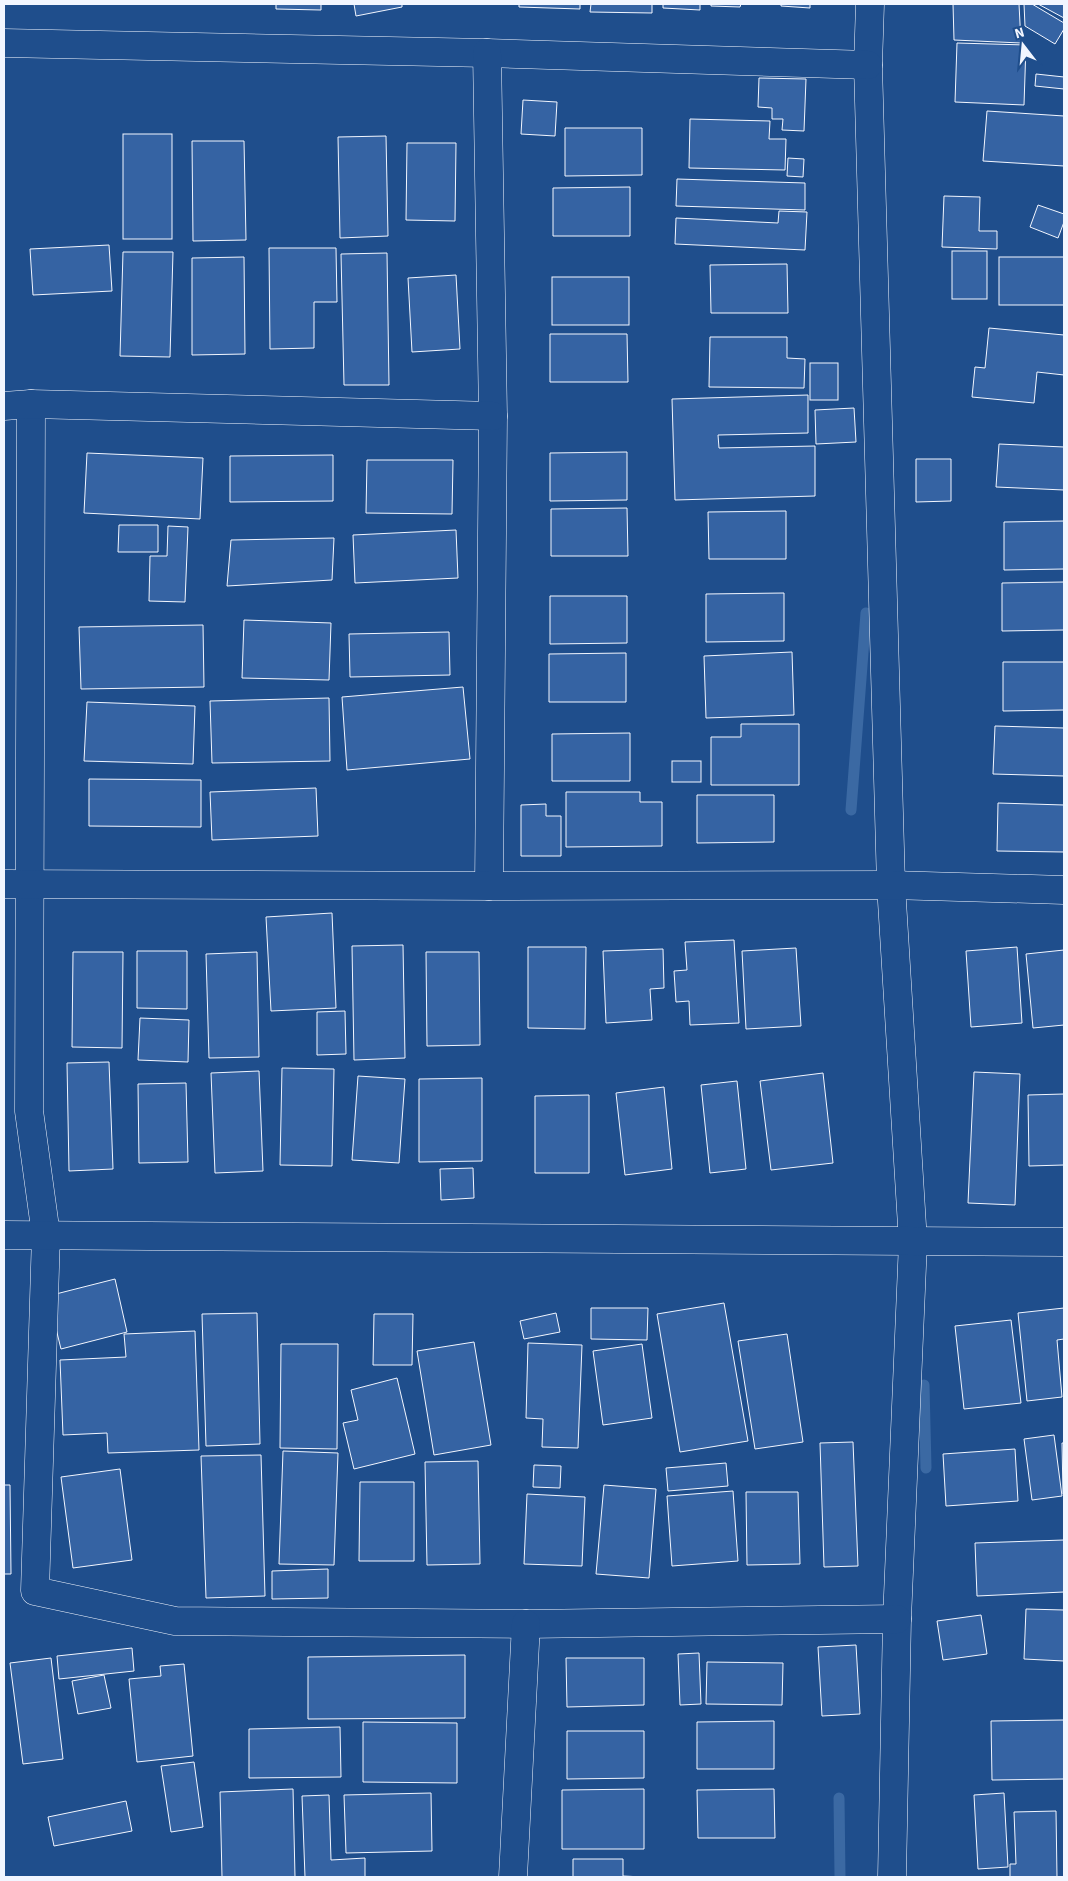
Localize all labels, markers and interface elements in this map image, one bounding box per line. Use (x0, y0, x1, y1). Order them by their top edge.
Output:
north arrow (998, 20, 1048, 70)
text: N (1012, 23, 1027, 44)

